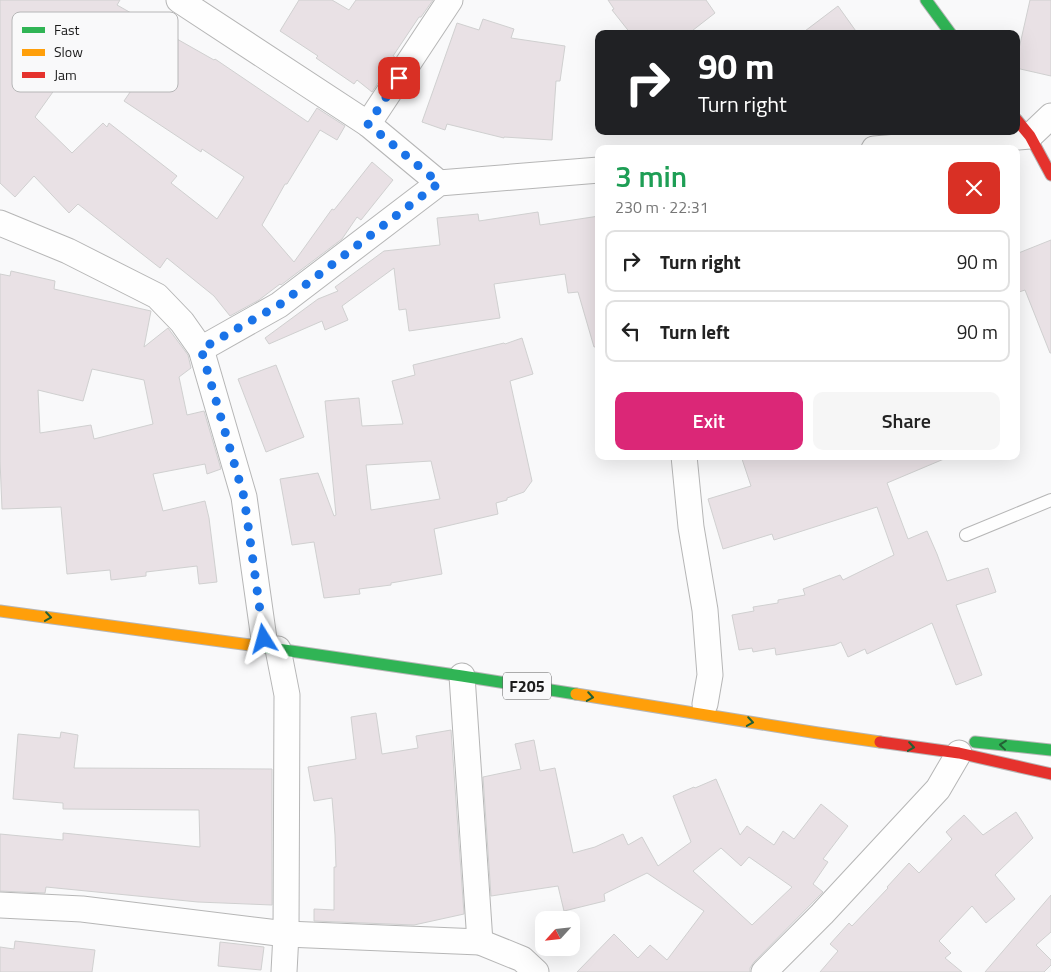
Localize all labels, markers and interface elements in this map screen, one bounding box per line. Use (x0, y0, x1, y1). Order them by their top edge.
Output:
legend (12, 12, 178, 92)
text: Fast (54, 19, 79, 40)
text: 90 m (698, 39, 774, 93)
text: Slow (54, 41, 83, 62)
icon: right (615, 50, 680, 115)
pin (378, 57, 420, 99)
text: Jam (54, 64, 77, 85)
icon: arrive (385, 64, 413, 92)
text: Turn right (698, 87, 787, 121)
text: 3 min (615, 153, 687, 199)
button: close (948, 162, 1000, 214)
text: 230 m · 22:31 (615, 195, 709, 219)
icon: right (617, 247, 645, 275)
text: Turn right (660, 247, 741, 276)
text: 90 m (957, 247, 998, 276)
icon: left (617, 317, 645, 345)
text: Turn left (660, 317, 730, 346)
text: 90 m (957, 317, 998, 346)
button: Exit (615, 392, 803, 450)
button: Share (813, 392, 1000, 450)
one-way arrow (44, 612, 53, 622)
position arrow (237, 612, 289, 664)
road number: F205 (503, 672, 551, 699)
one-way arrow (586, 691, 594, 701)
one-way arrow (746, 717, 755, 727)
one-way arrow (998, 740, 1006, 751)
one-way arrow (907, 741, 916, 751)
north arrow (535, 911, 580, 956)
map controls (535, 911, 580, 956)

